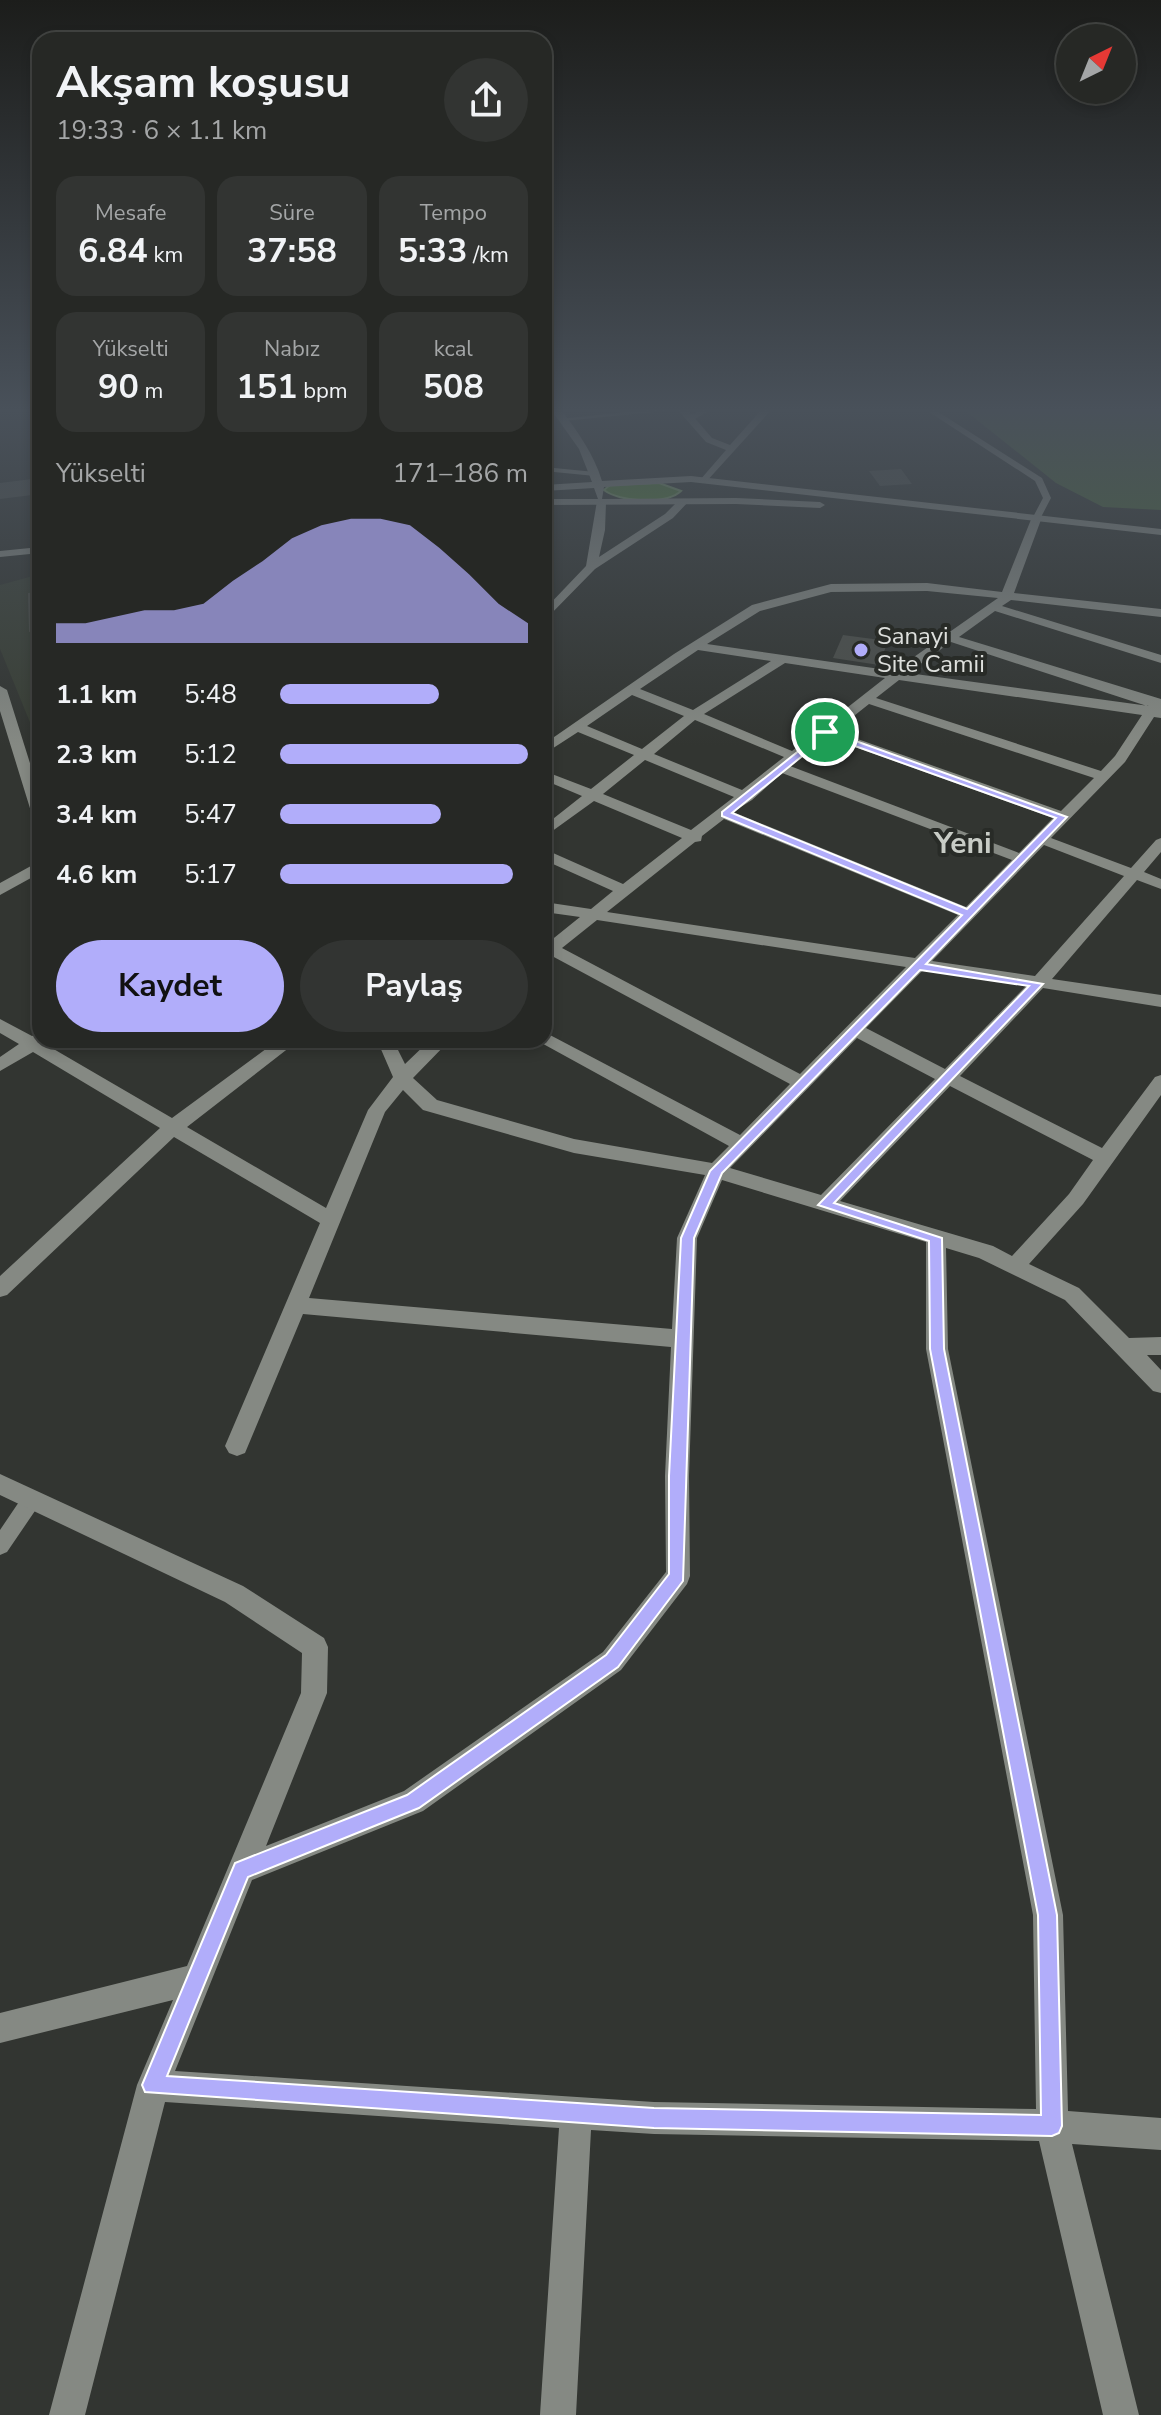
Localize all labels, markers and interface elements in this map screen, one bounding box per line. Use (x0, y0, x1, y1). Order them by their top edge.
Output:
north arrow (1056, 24, 1136, 104)
map controls (1056, 24, 1136, 104)
text: Akşam koşusu (56, 53, 350, 113)
button: share (444, 58, 528, 142)
text: 19:33 · 6 × 1.1 km (56, 113, 267, 148)
text: Mesafe (95, 198, 166, 228)
text: Süre (269, 198, 315, 228)
text: Tempo (420, 198, 487, 228)
text: 6.84 (78, 228, 148, 274)
text: 37:58 (247, 228, 337, 274)
text: 5:33 (398, 228, 467, 274)
text: km (148, 240, 183, 270)
text: /km (467, 240, 509, 270)
text: Yükselti (93, 334, 169, 364)
text: Nabız (264, 334, 320, 364)
text: kcal (434, 334, 473, 364)
text: 90 (98, 364, 139, 410)
text: 151 (236, 364, 298, 410)
text: 508 (423, 364, 484, 410)
text: m (139, 376, 163, 406)
text: bpm (298, 376, 348, 406)
text: Yükselti (56, 456, 146, 491)
text: 171–186 m (392, 456, 528, 491)
place label: Sanayi Site Camii (877, 620, 985, 680)
marker: Sanayi Site Camii (852, 641, 870, 659)
text: 1.1 km (56, 677, 137, 712)
text: 5:48 (184, 677, 237, 712)
pin (791, 698, 859, 766)
icon: arrive (803, 710, 847, 754)
text: 2.3 km (56, 737, 137, 772)
text: 5:12 (184, 737, 237, 772)
text: 3.4 km (56, 797, 137, 832)
text: 5:47 (184, 797, 237, 832)
district label: Yeni (933, 823, 992, 864)
text: 4.6 km (56, 857, 137, 892)
text: 5:17 (184, 857, 237, 892)
button: Kaydet (56, 940, 284, 1032)
button: Paylaş (300, 940, 528, 1032)

